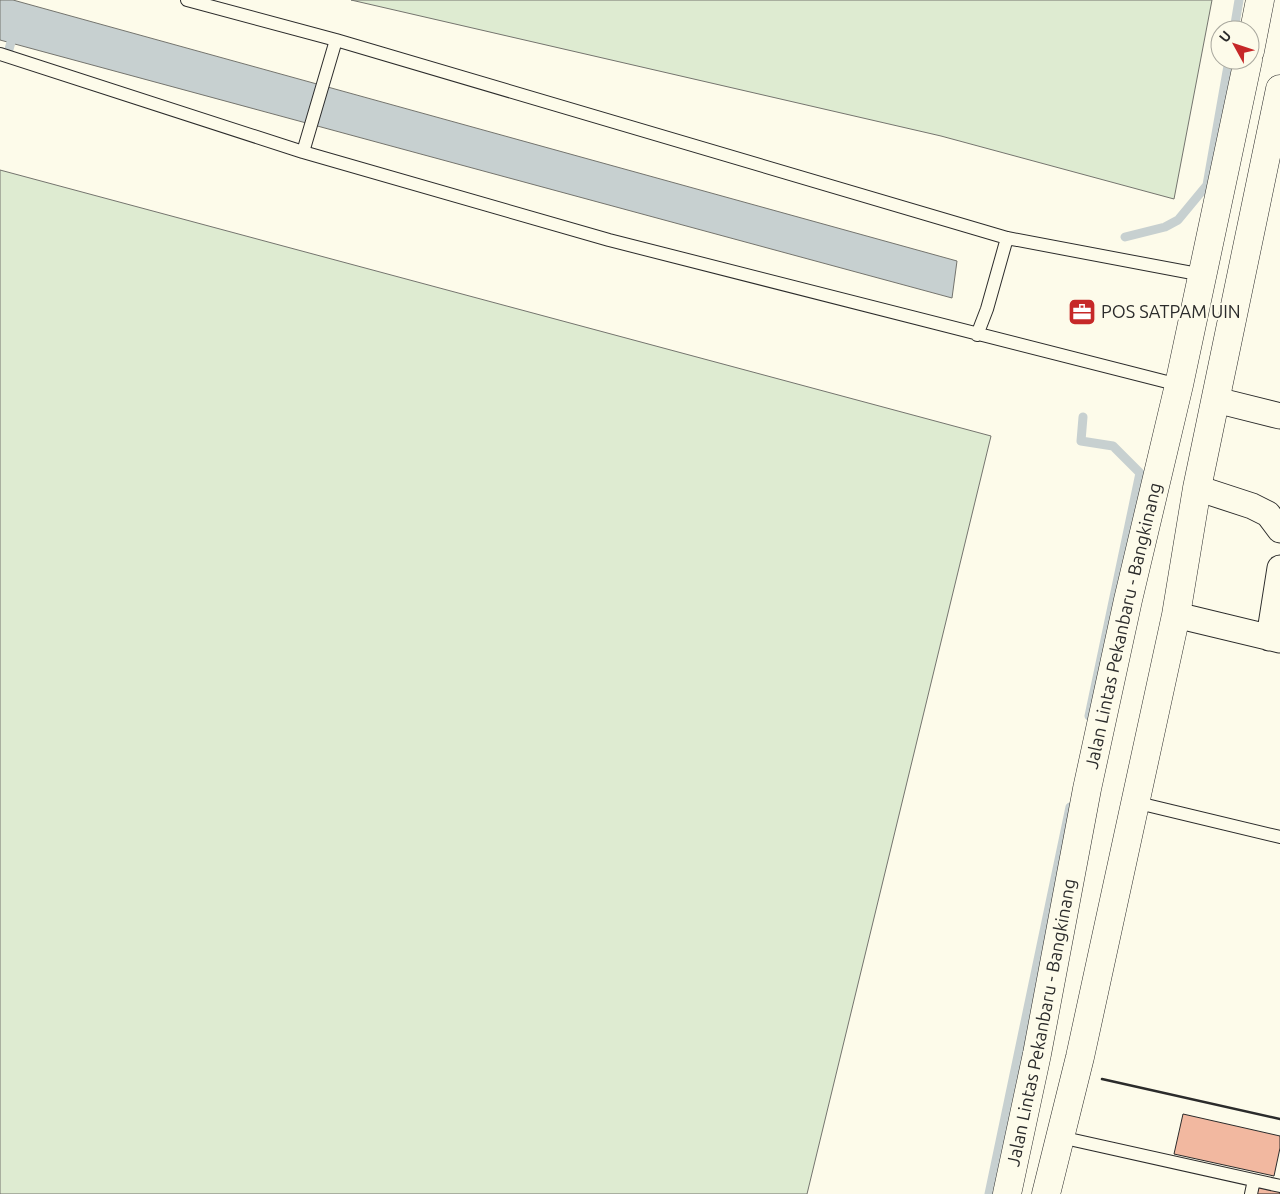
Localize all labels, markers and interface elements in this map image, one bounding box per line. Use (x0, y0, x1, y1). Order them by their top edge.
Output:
north arrow (1210, 20, 1260, 70)
text: U (1216, 28, 1234, 46)
office icon: POS SATPAM UIN (1067, 297, 1097, 327)
place label: POS SATPAM UIN (1101, 301, 1241, 321)
street label: Jalan Lintas Pekanbaru - Bangkinang (1081, 480, 1165, 771)
street label: Jalan Lintas Pekanbaru - Bangkinang (1002, 877, 1079, 1168)

